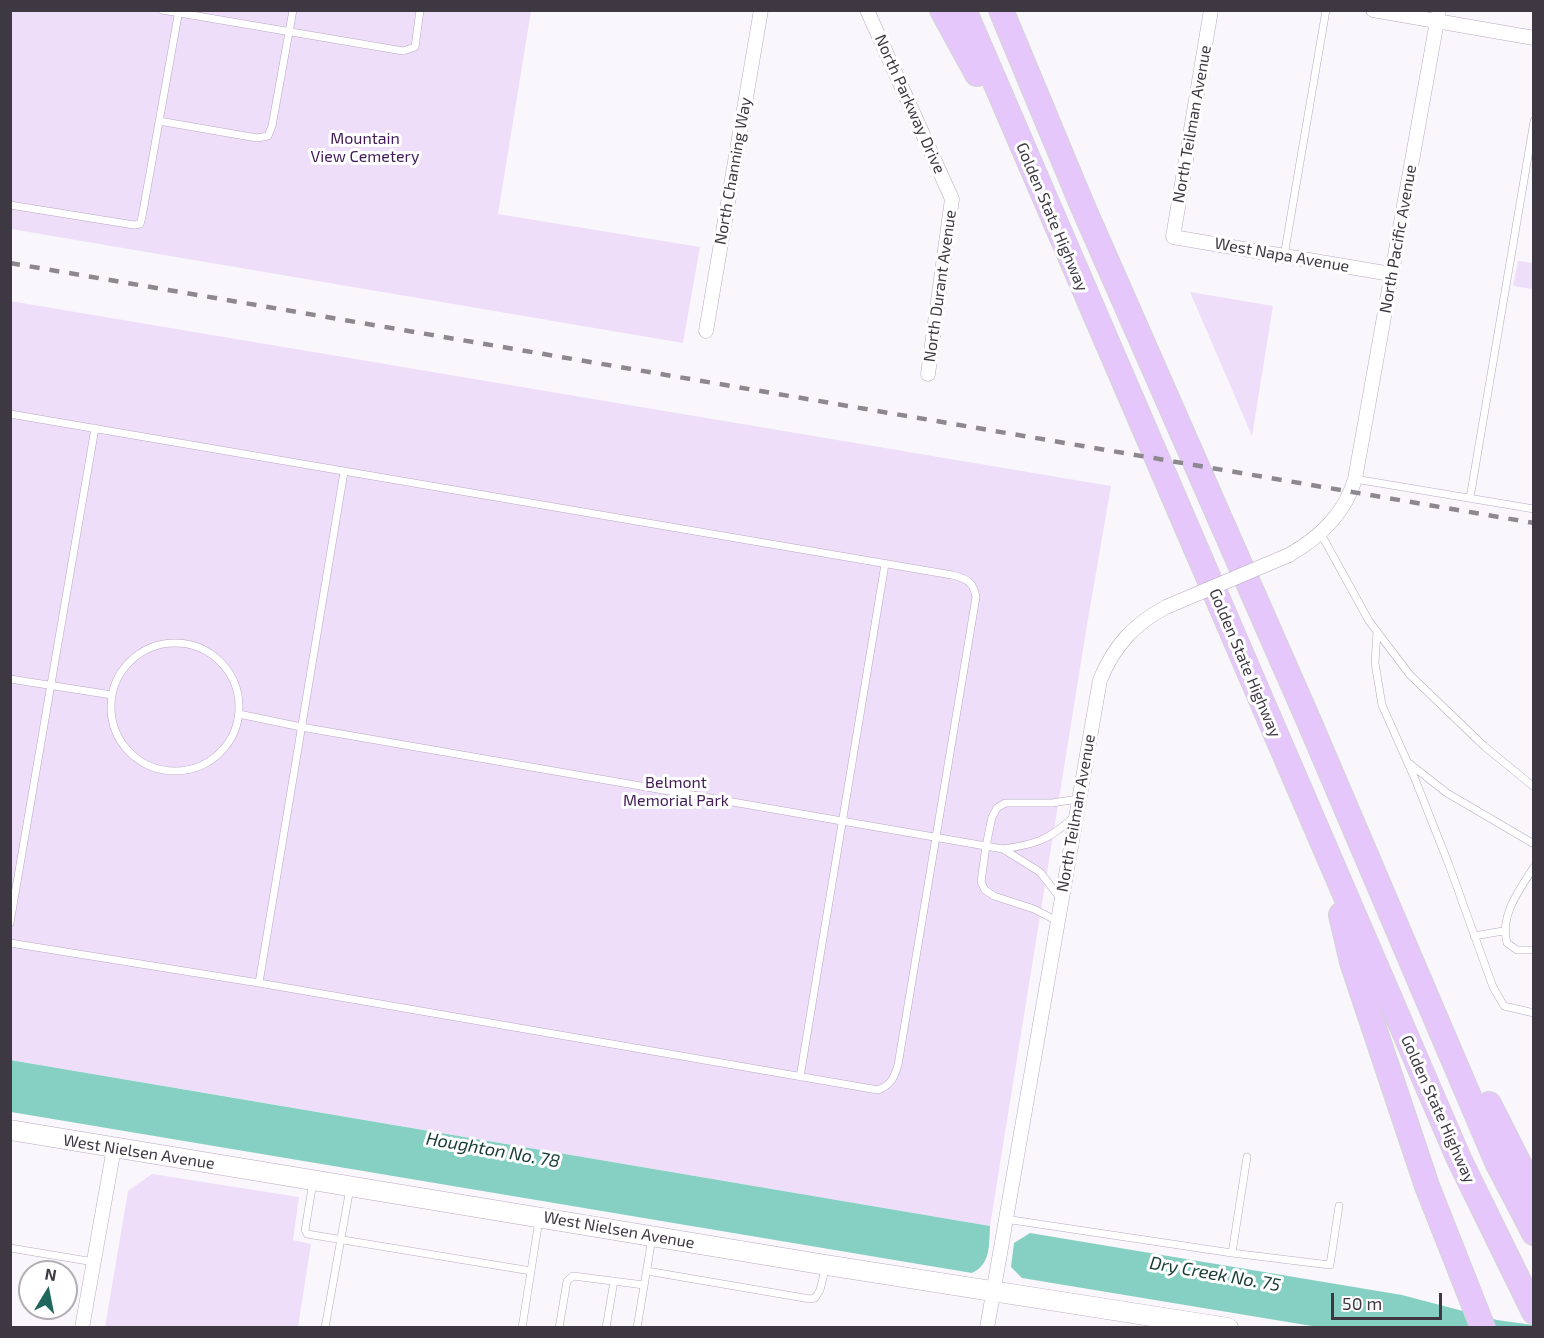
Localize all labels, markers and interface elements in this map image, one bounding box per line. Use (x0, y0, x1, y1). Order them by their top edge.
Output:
street label: North Parkway Drive (871, 31, 949, 177)
street label: North Teilman Avenue (1169, 44, 1215, 204)
street label: North Channing Way (711, 96, 755, 246)
park label: Mountain View Cemetery (311, 129, 419, 167)
street label: Golden State Highway (1012, 140, 1092, 294)
street label: North Pacific Avenue (1375, 163, 1421, 315)
street label: North Durant Avenue (920, 209, 960, 363)
street label: West Napa Avenue (1213, 234, 1351, 276)
street label: Golden State Highway (1205, 586, 1285, 740)
street label: North Teilman Avenue (1053, 733, 1099, 893)
park label: Belmont Memorial Park (623, 773, 729, 811)
street label: Golden State Highway (1397, 1032, 1479, 1186)
water label: Houghton No. 78 (424, 1128, 562, 1172)
street label: West Nielsen Avenue (62, 1131, 216, 1173)
street label: West Nielsen Avenue (542, 1207, 696, 1253)
water label: Dry Creek No. 75 (1148, 1252, 1282, 1296)
north arrow (18, 1260, 78, 1320)
text: N (44, 1263, 58, 1284)
scale bar (1334, 1281, 1445, 1319)
text: 50 m (1342, 1292, 1382, 1314)

